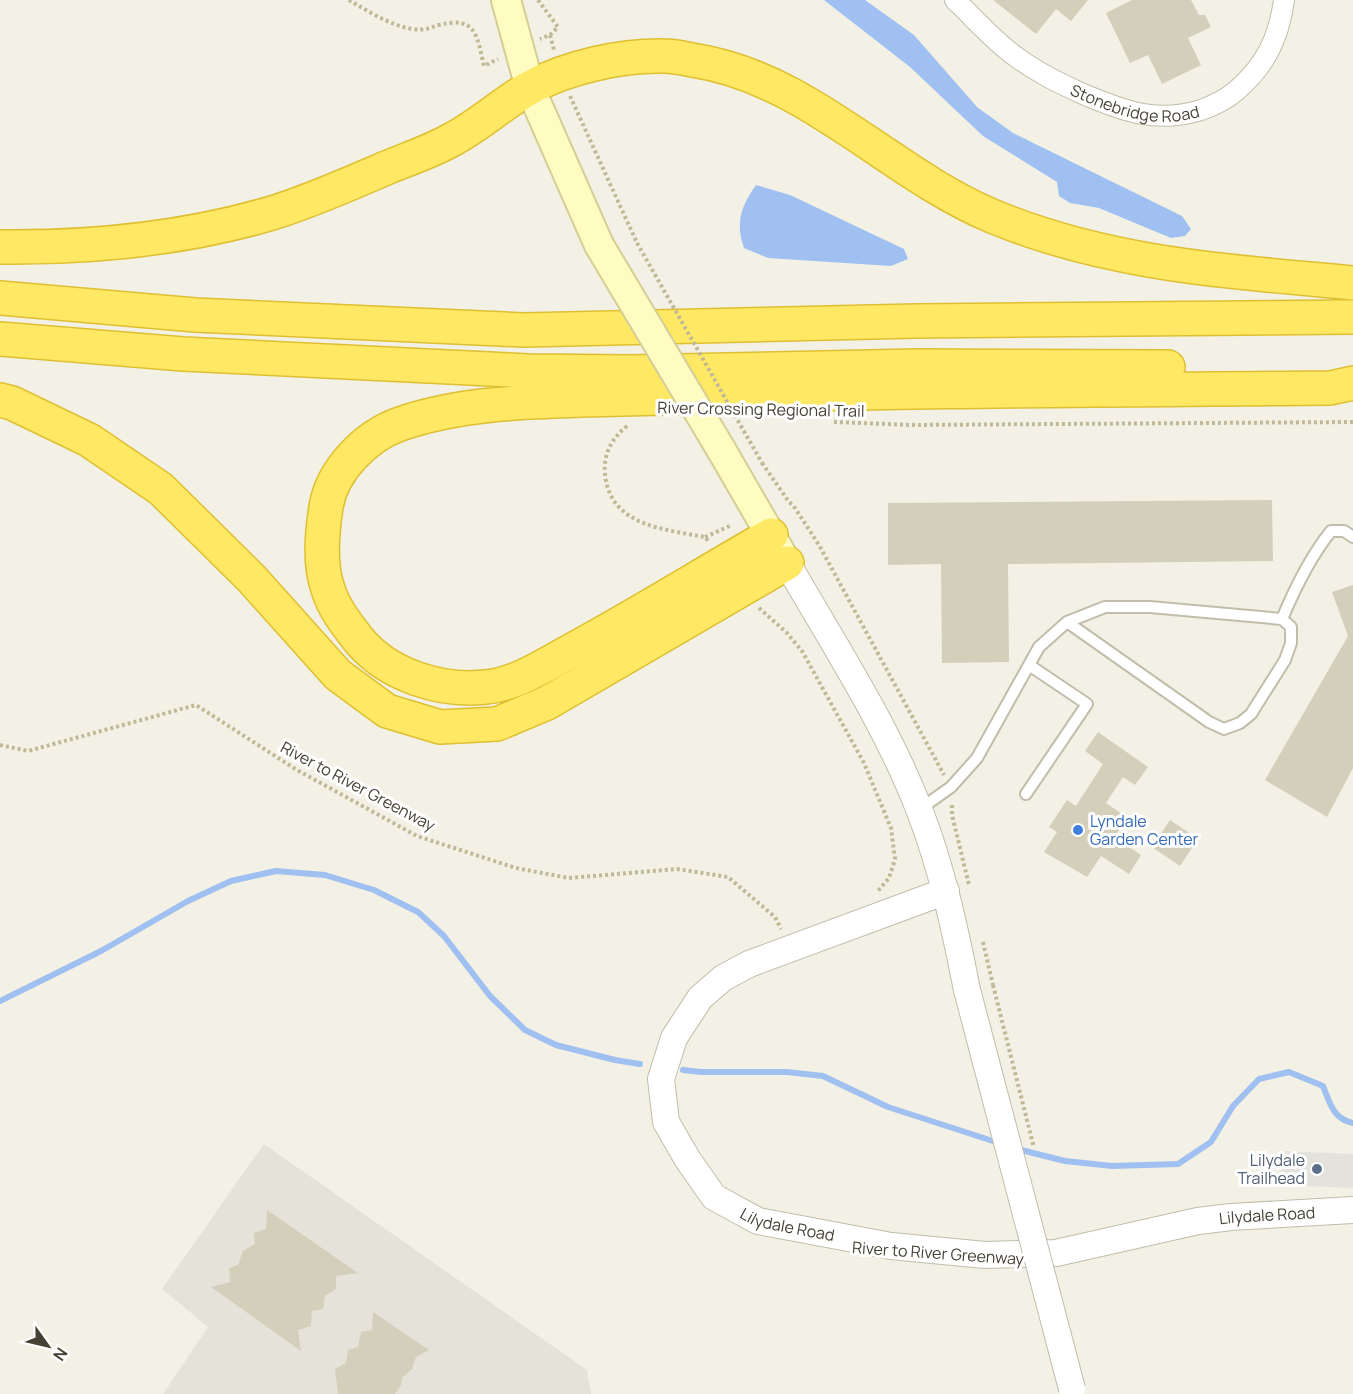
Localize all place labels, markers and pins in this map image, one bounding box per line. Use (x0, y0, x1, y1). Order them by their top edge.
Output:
place label: Lyndale Garden Center (1090, 810, 1199, 850)
marker: Lyndale Garden Center (1071, 823, 1085, 837)
place label: Lilydale Trailhead (1237, 1149, 1305, 1189)
marker: Lilydale Trailhead (1310, 1162, 1324, 1176)

